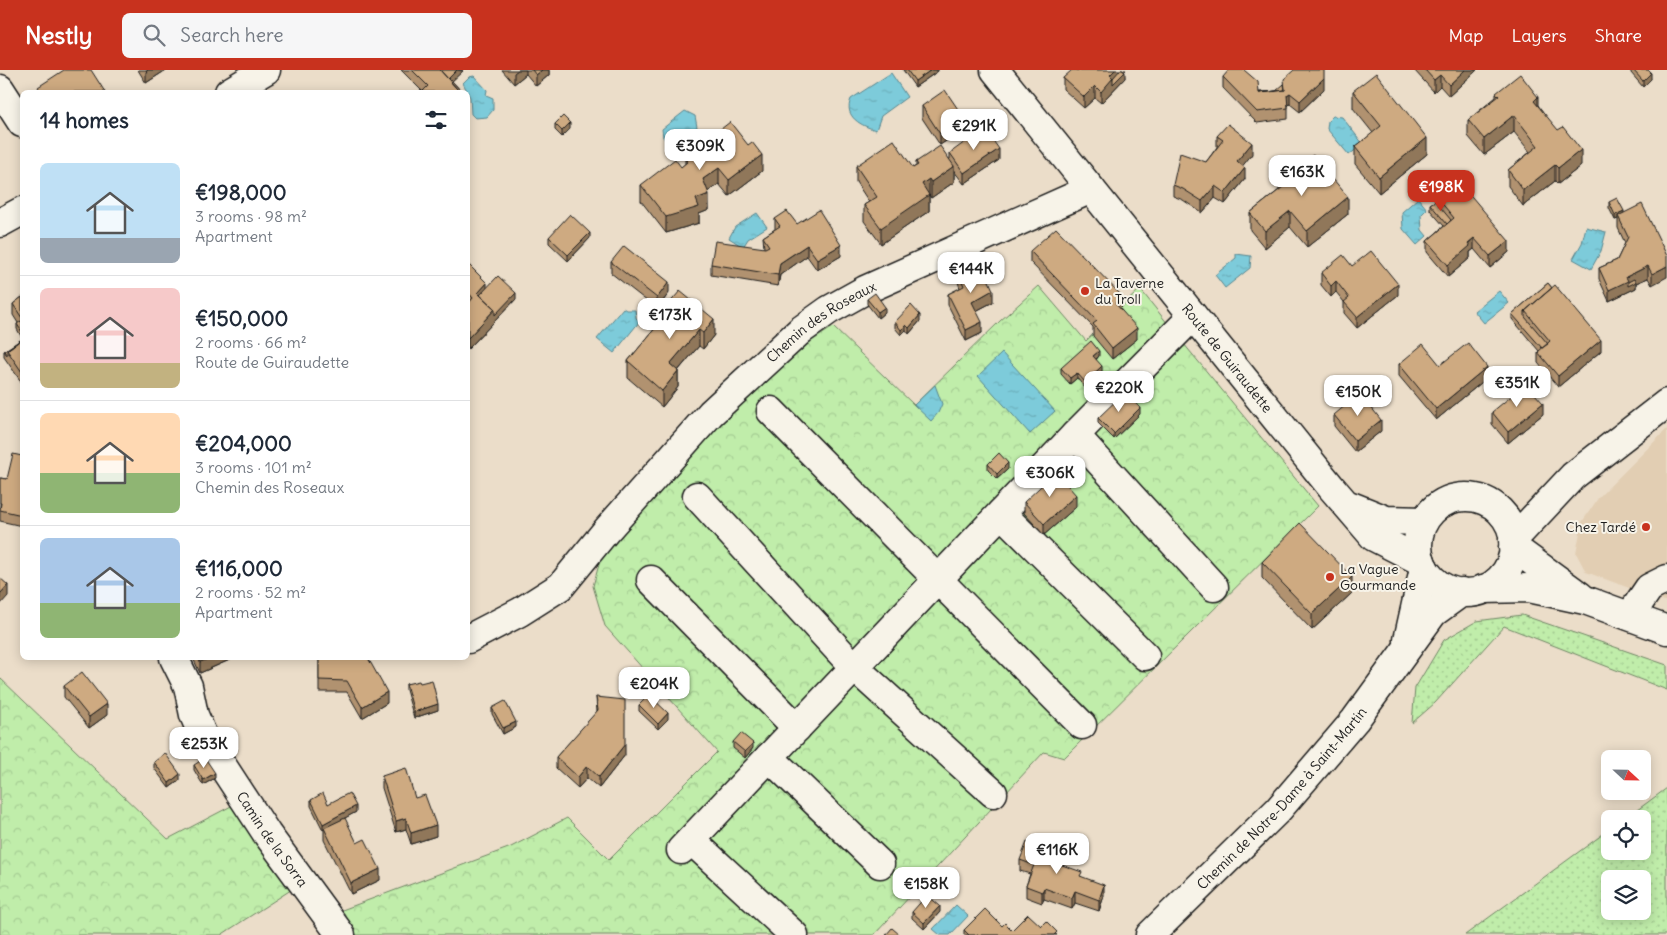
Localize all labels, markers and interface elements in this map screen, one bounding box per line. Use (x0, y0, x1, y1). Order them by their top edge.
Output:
search box (122, 13, 472, 58)
text: Nestly (25, 20, 92, 50)
icon: search (140, 21, 168, 49)
text: Search here (180, 23, 283, 47)
text: Map (1448, 24, 1483, 47)
text: Layers (1511, 24, 1567, 47)
text: Share (1595, 24, 1642, 47)
icon: filters (422, 106, 450, 134)
text: 14 homes (40, 107, 129, 134)
pin: €291K (939, 108, 1009, 151)
text: €291K (952, 115, 996, 135)
pin: €309K (665, 128, 735, 171)
text: €309K (676, 135, 725, 155)
pin: €163K (1267, 154, 1337, 197)
text: €163K (1280, 161, 1324, 181)
pin: €198K (1406, 170, 1476, 212)
text: €198K (1419, 176, 1463, 196)
text: €198,000 (195, 179, 287, 206)
icon: home (80, 183, 140, 243)
text: 3 rooms · 98 m² (195, 206, 307, 226)
text: Apartment (195, 226, 273, 246)
pin: €144K (936, 252, 1006, 294)
text: €144K (949, 258, 993, 278)
place label: La Taverne du Troll (1095, 274, 1164, 308)
street label: Chemin des Roseaux (763, 277, 879, 366)
marker: La Taverne du Troll (1079, 285, 1091, 297)
pin: €173K (635, 298, 705, 340)
street label: Route de Guiraudette (1178, 300, 1277, 416)
text: €173K (648, 304, 692, 324)
text: €150,000 (195, 305, 288, 332)
icon: home (80, 308, 140, 368)
text: 2 rooms · 66 m² (195, 332, 307, 352)
text: Route de Guiraudette (195, 352, 349, 372)
pin: €351K (1482, 366, 1552, 408)
pin: €220K (1084, 370, 1154, 413)
text: €351K (1495, 372, 1539, 392)
pin: €150K (1323, 374, 1393, 417)
text: €220K (1095, 377, 1143, 397)
text: €150K (1335, 381, 1381, 401)
text: €204,000 (195, 430, 292, 457)
icon: home (80, 433, 140, 493)
pin: €306K (1015, 456, 1085, 498)
text: 3 rooms · 101 m² (195, 457, 312, 477)
text: €306K (1025, 462, 1075, 482)
text: Chemin des Roseaux (195, 477, 344, 497)
place label: Chez Tardé (1565, 518, 1636, 536)
marker: Chez Tardé (1640, 521, 1652, 533)
text: €116,000 (195, 555, 283, 582)
icon: home (80, 558, 140, 618)
place label: La Vague Gourmande (1340, 560, 1416, 594)
marker: La Vague Gourmande (1324, 571, 1336, 583)
text: 2 rooms · 52 m² (195, 582, 306, 602)
text: Apartment (195, 602, 273, 622)
pin: €204K (619, 666, 689, 709)
text: €204K (630, 673, 678, 693)
street label: Chemin de Notre-Dame à Saint-Martin (1193, 703, 1370, 893)
pin: €253K (169, 726, 239, 769)
text: €253K (180, 733, 228, 753)
north arrow (1601, 750, 1651, 800)
map controls (1601, 750, 1651, 920)
street label: Camin de la Sorra (233, 788, 312, 890)
button: locate (1601, 810, 1651, 860)
pin: €116K (1022, 832, 1092, 875)
text: €116K (1036, 839, 1078, 859)
pin: €158K (891, 866, 961, 909)
button: layers (1601, 870, 1651, 920)
text: €158K (904, 873, 948, 893)

